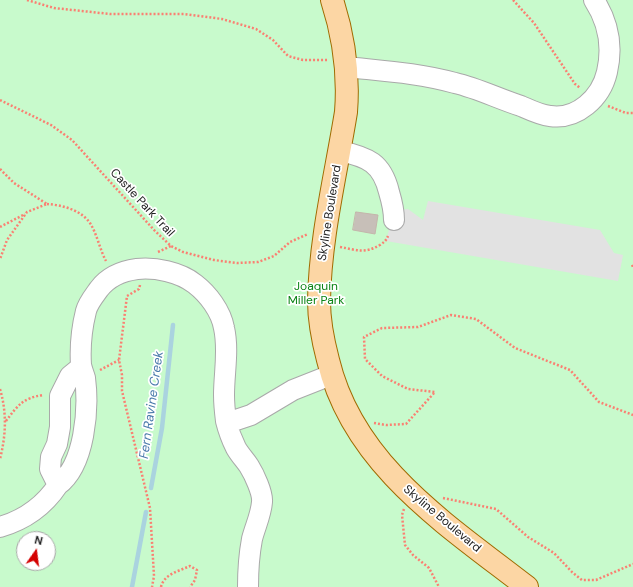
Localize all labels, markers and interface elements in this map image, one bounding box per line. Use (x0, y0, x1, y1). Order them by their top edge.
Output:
street label: Skyline Boulevard (315, 164, 345, 262)
street label: Castle Park Trail (107, 166, 177, 240)
park label: Joaquin Miller Park (288, 280, 344, 308)
water label: Fern Ravine Creek (137, 350, 167, 460)
street label: Skyline Boulevard (400, 482, 484, 556)
north arrow (16, 531, 56, 571)
text: N (33, 533, 44, 548)

